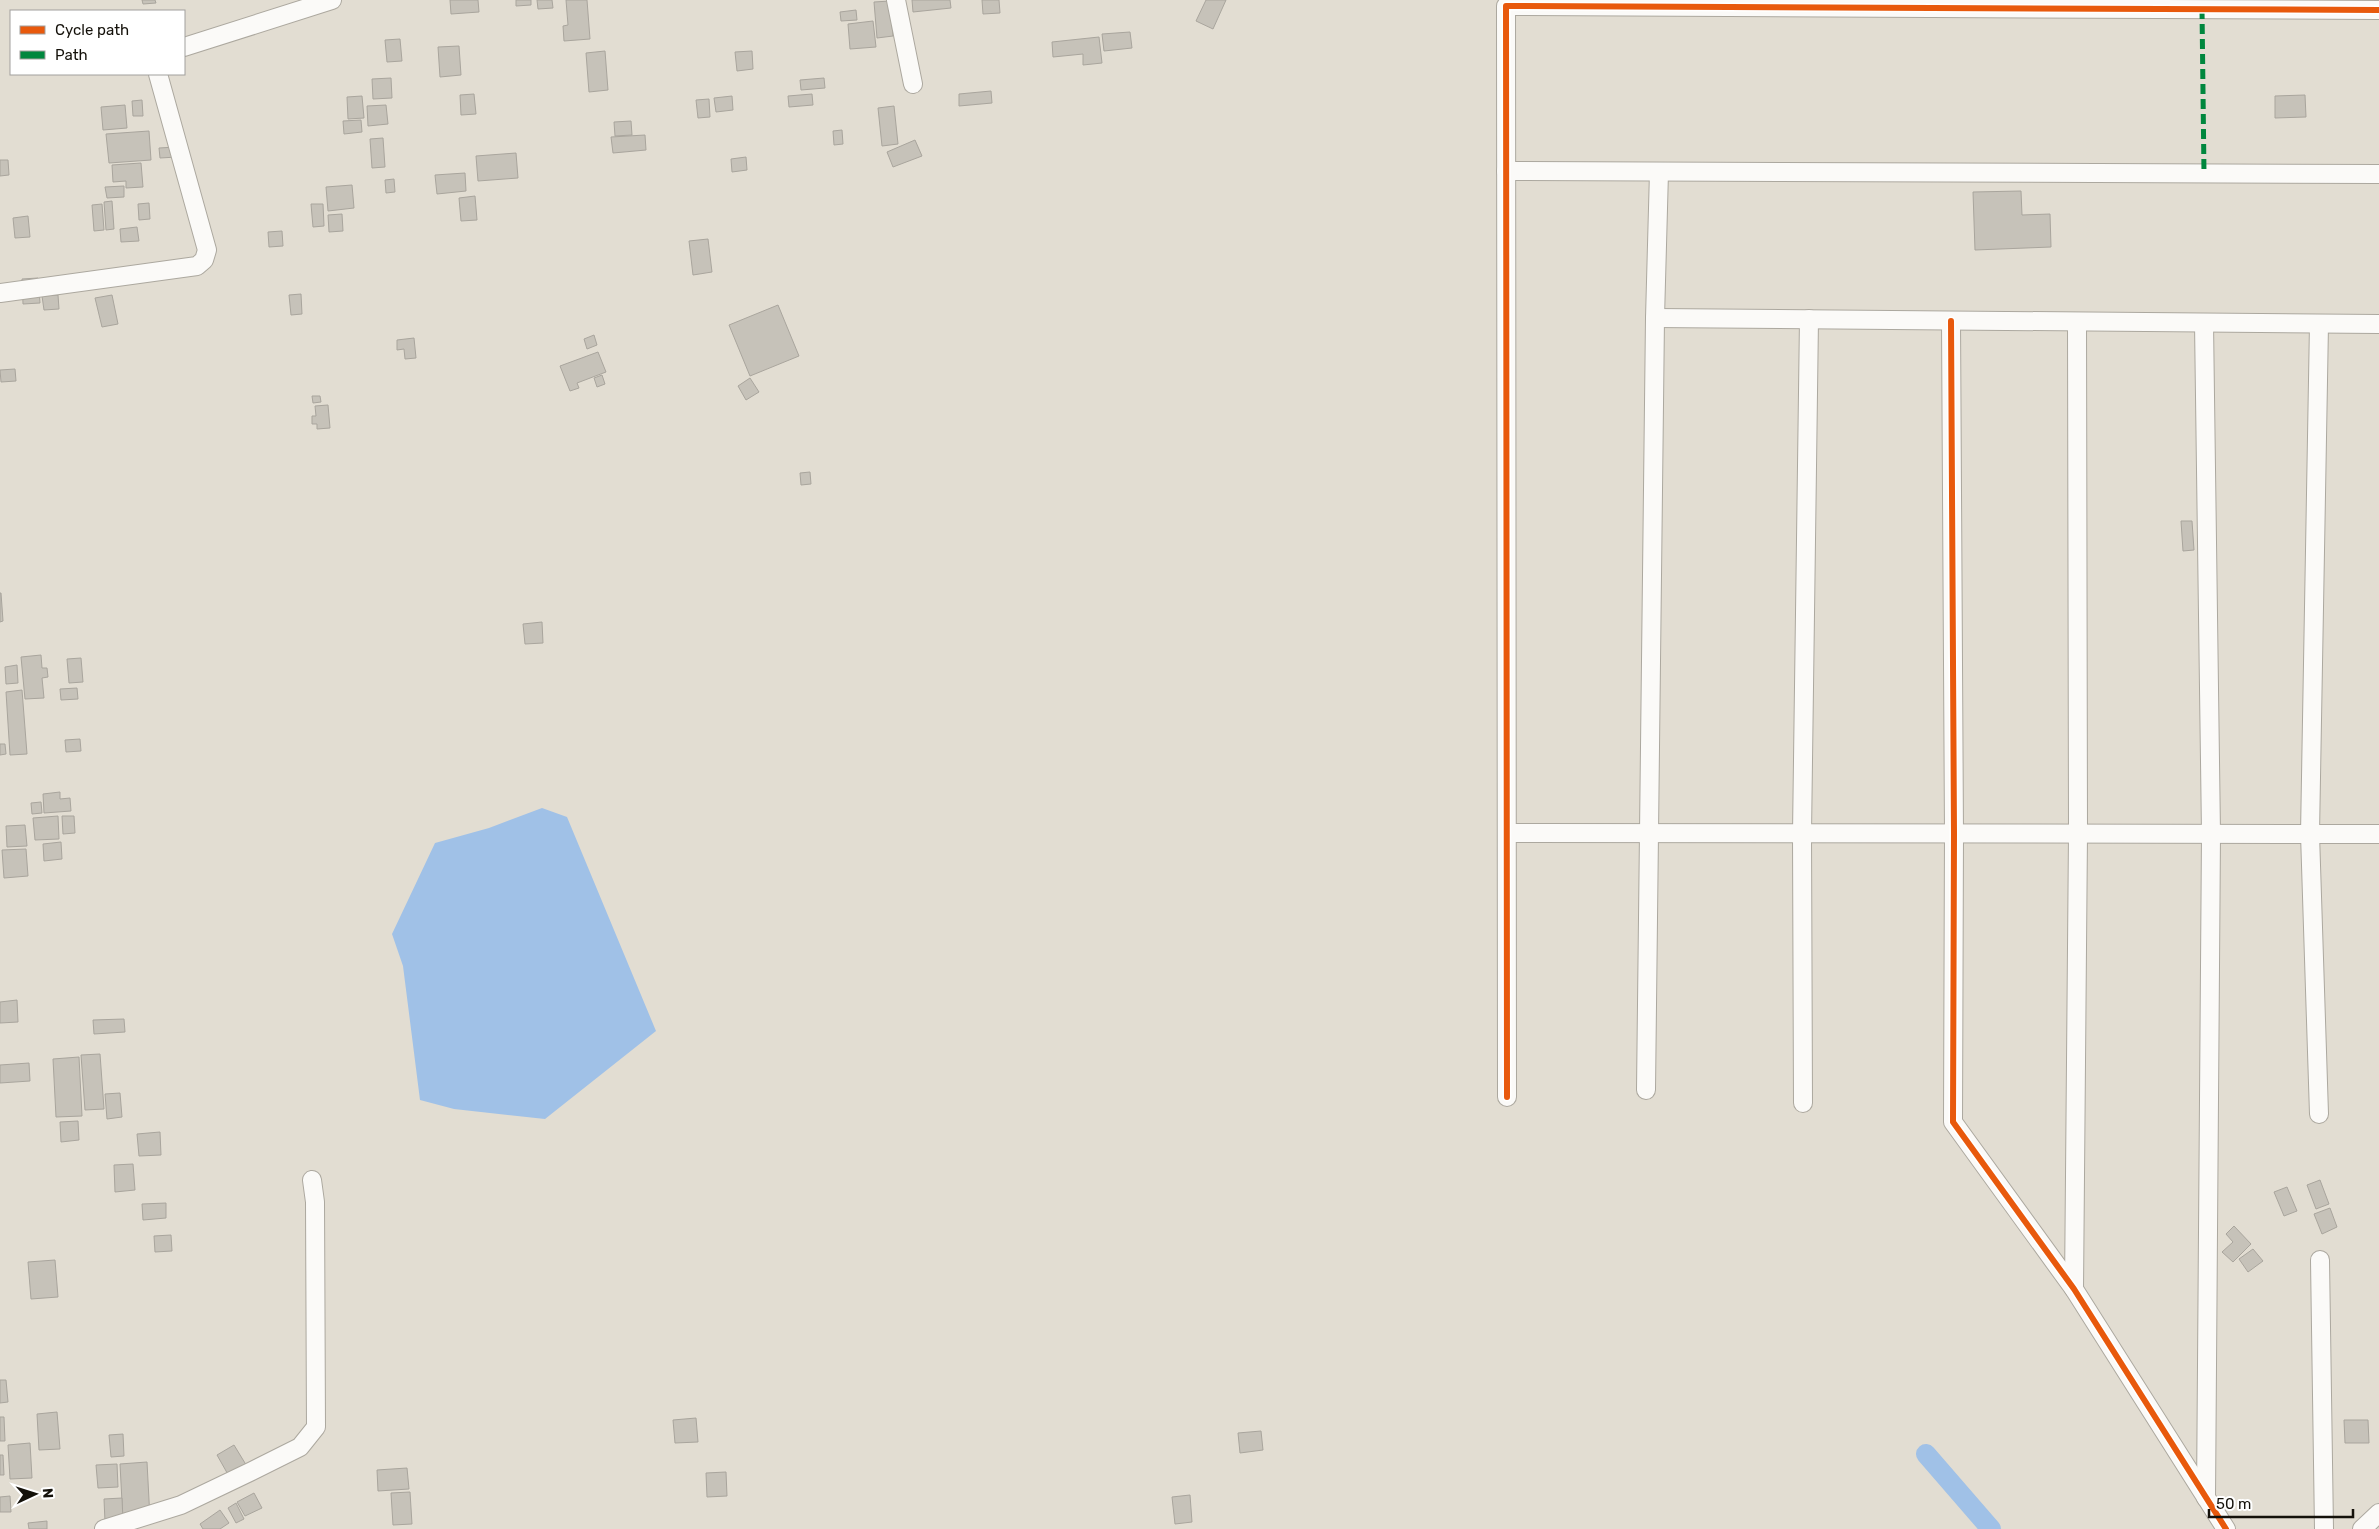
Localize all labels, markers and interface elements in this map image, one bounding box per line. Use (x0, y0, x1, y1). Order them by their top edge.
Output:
legend (10, 10, 185, 75)
text: Cycle path (55, 21, 129, 39)
text: Path (55, 46, 88, 64)
north arrow (10, 1469, 60, 1519)
scale bar (2209, 1486, 2353, 1518)
text: N (39, 1488, 56, 1499)
text: 50 m (2216, 1495, 2251, 1513)

